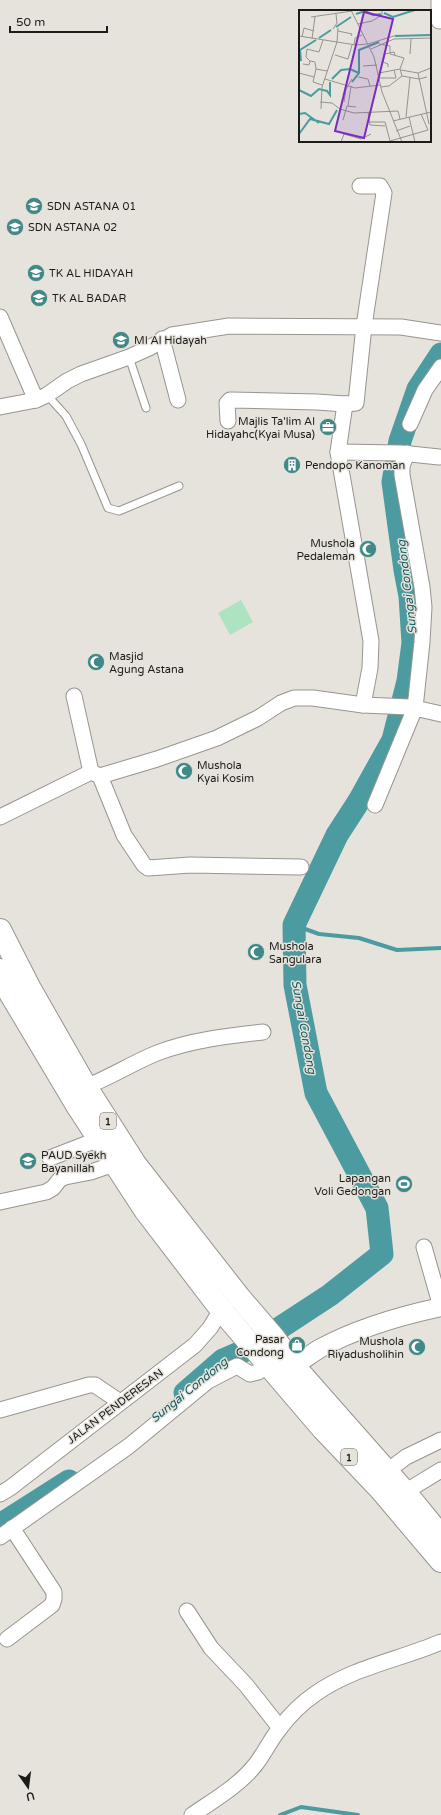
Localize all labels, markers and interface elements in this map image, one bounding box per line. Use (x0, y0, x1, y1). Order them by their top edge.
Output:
scale bar (10, 8, 107, 34)
inset map (299, 10, 431, 142)
text: 50 m (16, 15, 45, 29)
school or university icon: SDN ASTANA 01 (24, 196, 44, 216)
place label: SDN ASTANA 01 (47, 200, 136, 213)
school or university icon: SDN ASTANA 02 (5, 217, 25, 237)
place label: SDN ASTANA 02 (28, 221, 117, 234)
school or university icon: TK AL HIDAYAH (26, 263, 46, 283)
place label: TK AL HIDAYAH (49, 267, 133, 280)
school or university icon: TK AL BADAR (29, 288, 49, 308)
place label: TK AL BADAR (52, 292, 126, 305)
school or university icon: MI Al Hidayah (111, 330, 131, 350)
place label: MI Al Hidayah (134, 334, 207, 347)
place label: Majlis Ta'lim Al Hidayahc(Kyai Musa) (206, 415, 315, 441)
office icon: Majlis Ta'lim Al Hidayahc(Kyai Musa) (318, 417, 338, 437)
building icon: Pendopo Kanoman (282, 455, 302, 475)
place label: Pendopo Kanoman (305, 459, 405, 472)
place label: Mushola Pedaleman (296, 537, 355, 563)
water label: Sungai Condong (394, 538, 420, 635)
mosque icon: Mushola Pedaleman (358, 539, 378, 559)
place label: Masjid Agung Astana (109, 650, 184, 676)
mosque icon: Masjid Agung Astana (86, 652, 106, 672)
place label: Mushola Kyai Kosim (197, 759, 254, 785)
mosque icon: Mushola Kyai Kosim (174, 761, 194, 781)
place label: Mushola Sangulara (269, 940, 322, 966)
mosque icon: Mushola Sangulara (246, 942, 266, 962)
water label: Sungai Condong (289, 979, 319, 1076)
road number: 1 (100, 1113, 116, 1129)
place label: PAUD Syekh Bayanillah (41, 1149, 107, 1175)
school or university icon: PAUD Syekh Bayanillah (18, 1151, 38, 1171)
place label: Lapangan Voli Gedongan (314, 1172, 391, 1198)
sports icon: Lapangan Voli Gedongan (394, 1174, 414, 1194)
place label: Pasar Condong (236, 1333, 285, 1359)
shop icon: Pasar Condong (287, 1335, 307, 1355)
place label: Mushola Riyadusholihin (327, 1335, 404, 1361)
mosque icon: Mushola Riyadusholihin (407, 1337, 427, 1357)
water label: Sungai Condong (148, 1354, 231, 1425)
street label: JALAN PENDERESAN (65, 1366, 166, 1447)
road number: 1 (341, 1449, 357, 1465)
north arrow (8, 1767, 48, 1807)
text: U (25, 1789, 36, 1804)

